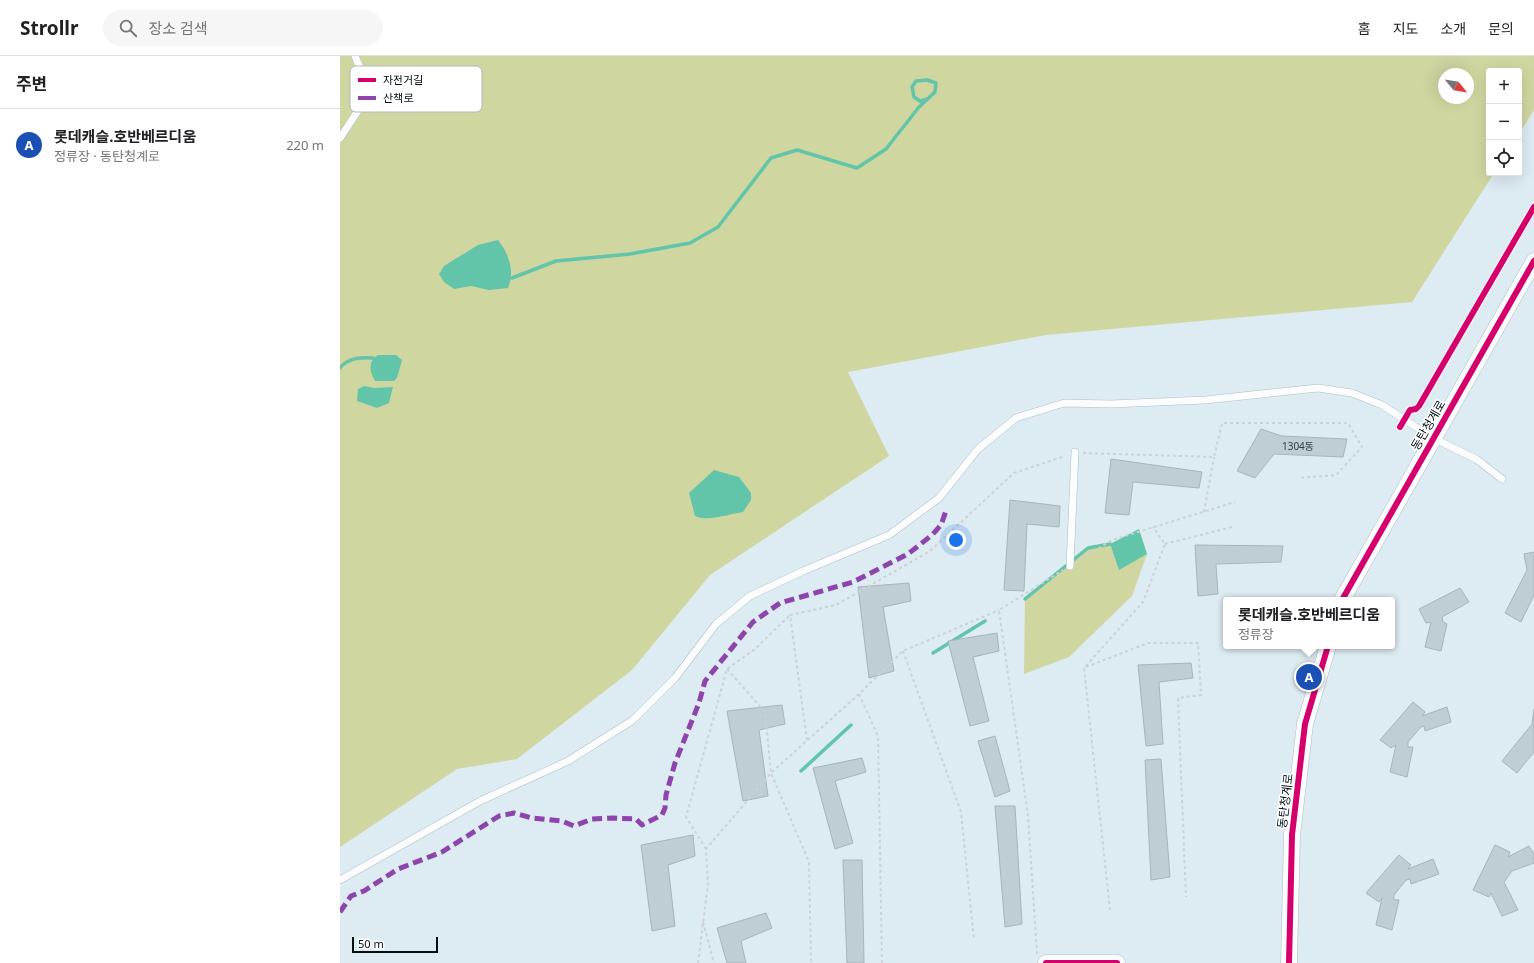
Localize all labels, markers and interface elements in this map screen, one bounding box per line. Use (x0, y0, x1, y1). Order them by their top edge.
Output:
search box (103, 10, 383, 46)
text: Strollr (20, 15, 79, 41)
icon: search (117, 17, 139, 39)
text: 장소 검색 (149, 18, 208, 38)
text: 홈 (1358, 19, 1371, 38)
text: 지도 (1393, 19, 1418, 38)
text: 소개 (1440, 19, 1466, 38)
text: 문의 (1488, 19, 1514, 38)
legend (350, 66, 482, 112)
north arrow (1438, 68, 1474, 104)
map controls (1486, 68, 1522, 176)
button: + (1486, 68, 1522, 104)
text: 주변 (16, 72, 47, 95)
text: 자전거길 (383, 72, 423, 87)
text: 산책로 (383, 90, 413, 105)
button: − (1486, 104, 1522, 140)
text: 롯데캐슬.호반베르디움 (54, 126, 196, 146)
text: A (25, 136, 34, 154)
text: 220 m (286, 136, 324, 154)
button: locate (1486, 140, 1522, 176)
text: 정류장 · 동탄청계로 (54, 147, 160, 165)
street label: 동탄청계로 (1407, 397, 1449, 453)
house number: 1304동 (1282, 439, 1314, 453)
your location (946, 530, 966, 550)
popup (1223, 597, 1395, 649)
text: 롯데캐슬.호반베르디움 (1238, 604, 1380, 624)
text: 정류장 (1238, 625, 1274, 643)
pin: A (1296, 662, 1322, 692)
street label: 동탄청계로 (1273, 773, 1297, 829)
scale bar (352, 935, 438, 954)
text: 50 m (358, 936, 384, 951)

